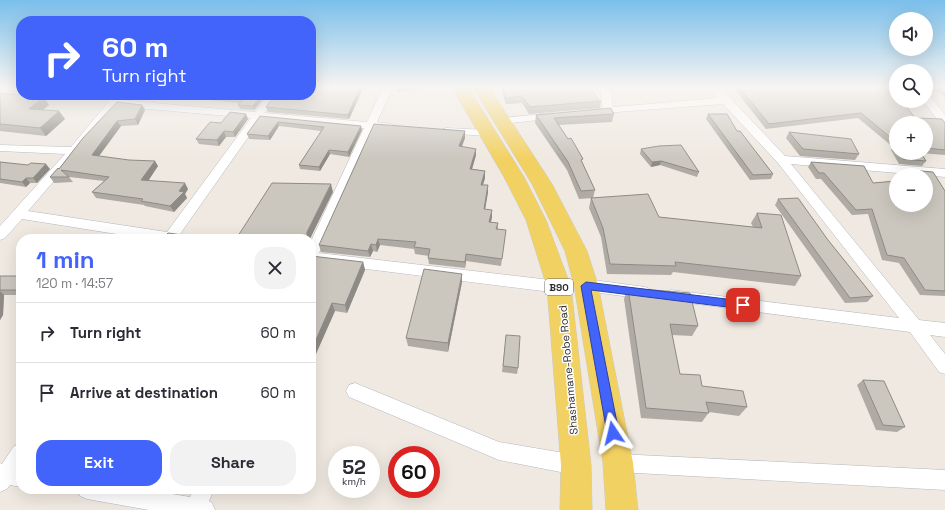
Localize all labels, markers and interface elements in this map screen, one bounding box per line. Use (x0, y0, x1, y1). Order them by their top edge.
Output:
map controls (889, 12, 933, 212)
button: sound (889, 12, 933, 56)
text: 60 m (102, 29, 168, 65)
icon: right (36, 32, 88, 84)
text: Turn right (102, 64, 186, 87)
button: search (889, 64, 933, 108)
button: + (889, 116, 933, 160)
button: − (889, 168, 933, 212)
text: 1 min (36, 244, 95, 275)
button: close (254, 247, 296, 289)
text: 120 m · 14:57 (36, 275, 113, 292)
road number: B90 (545, 279, 573, 295)
pin (726, 288, 760, 322)
icon: arrive (732, 294, 754, 316)
street label: Shashamane-Robe Road (555, 305, 581, 435)
icon: right (36, 322, 58, 344)
text: Turn right (70, 323, 141, 342)
text: 60 m (260, 323, 296, 342)
icon: arrive (36, 382, 58, 404)
text: Arrive at destination (70, 383, 218, 402)
text: 60 m (260, 383, 296, 402)
position arrow (592, 412, 634, 454)
button: Exit (36, 440, 162, 486)
button: Share (170, 440, 296, 486)
speed limit sign: 60 (388, 446, 440, 498)
text: 52 (342, 454, 366, 480)
text: km/h (342, 475, 366, 488)

